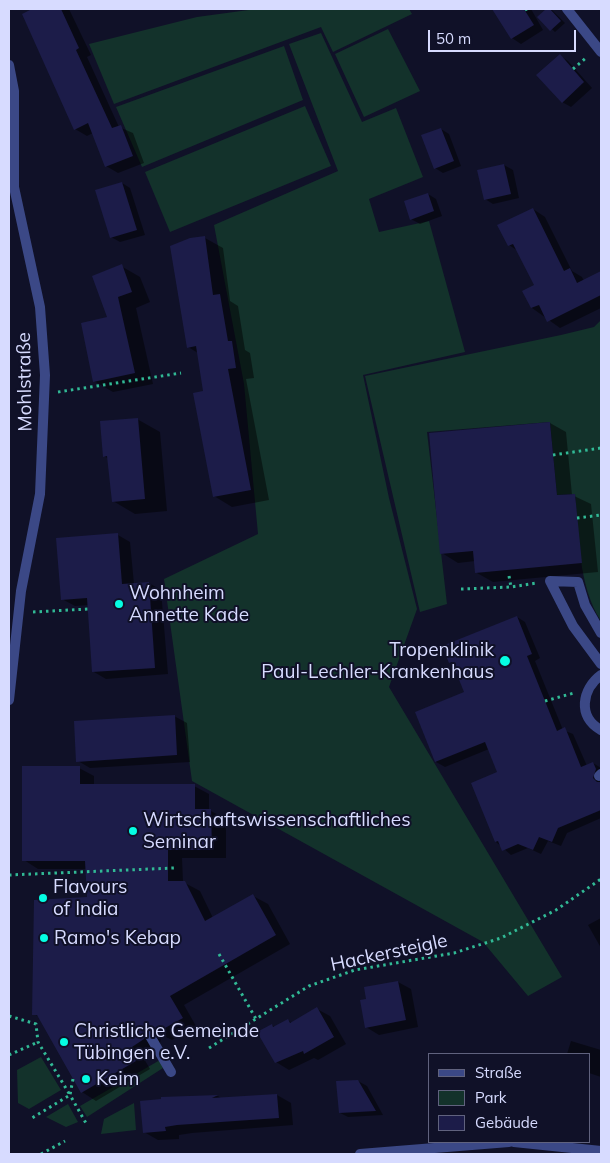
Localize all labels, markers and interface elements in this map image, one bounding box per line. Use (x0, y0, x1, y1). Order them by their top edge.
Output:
scale bar (430, 20, 578, 52)
text: 50 m (436, 29, 471, 48)
street label: Mohlstraße (13, 332, 37, 432)
place label: Wohnheim Annette Kade (129, 582, 249, 626)
marker: Wohnheim Annette Kade (113, 598, 125, 610)
place label: Tropenklinik Paul-Lechler-Krankenhaus (261, 639, 494, 683)
marker: Tropenklinik Paul-Lechler-Krankenhaus (498, 654, 512, 668)
place label: Wirtschaftswissenschaftliches Seminar (143, 809, 411, 853)
marker: Wirtschaftswissenschaftliches Seminar (127, 825, 139, 837)
place label: Flavours of India (53, 876, 127, 920)
marker: Flavours of India (37, 892, 49, 904)
place label: Ramo's Kebap (54, 927, 181, 949)
street label: Hackersteigle (328, 929, 450, 977)
marker: Ramo's Kebap (38, 932, 50, 944)
place label: Christliche Gemeinde Tübingen e.V. (74, 1020, 259, 1064)
marker: Christliche Gemeinde Tübingen e.V. (58, 1036, 70, 1048)
legend (428, 1053, 590, 1143)
text: Straße (475, 1063, 522, 1082)
place label: Keim (96, 1068, 139, 1090)
marker: Keim (80, 1073, 92, 1085)
text: Park (475, 1088, 507, 1107)
text: Gebäude (475, 1113, 538, 1132)

